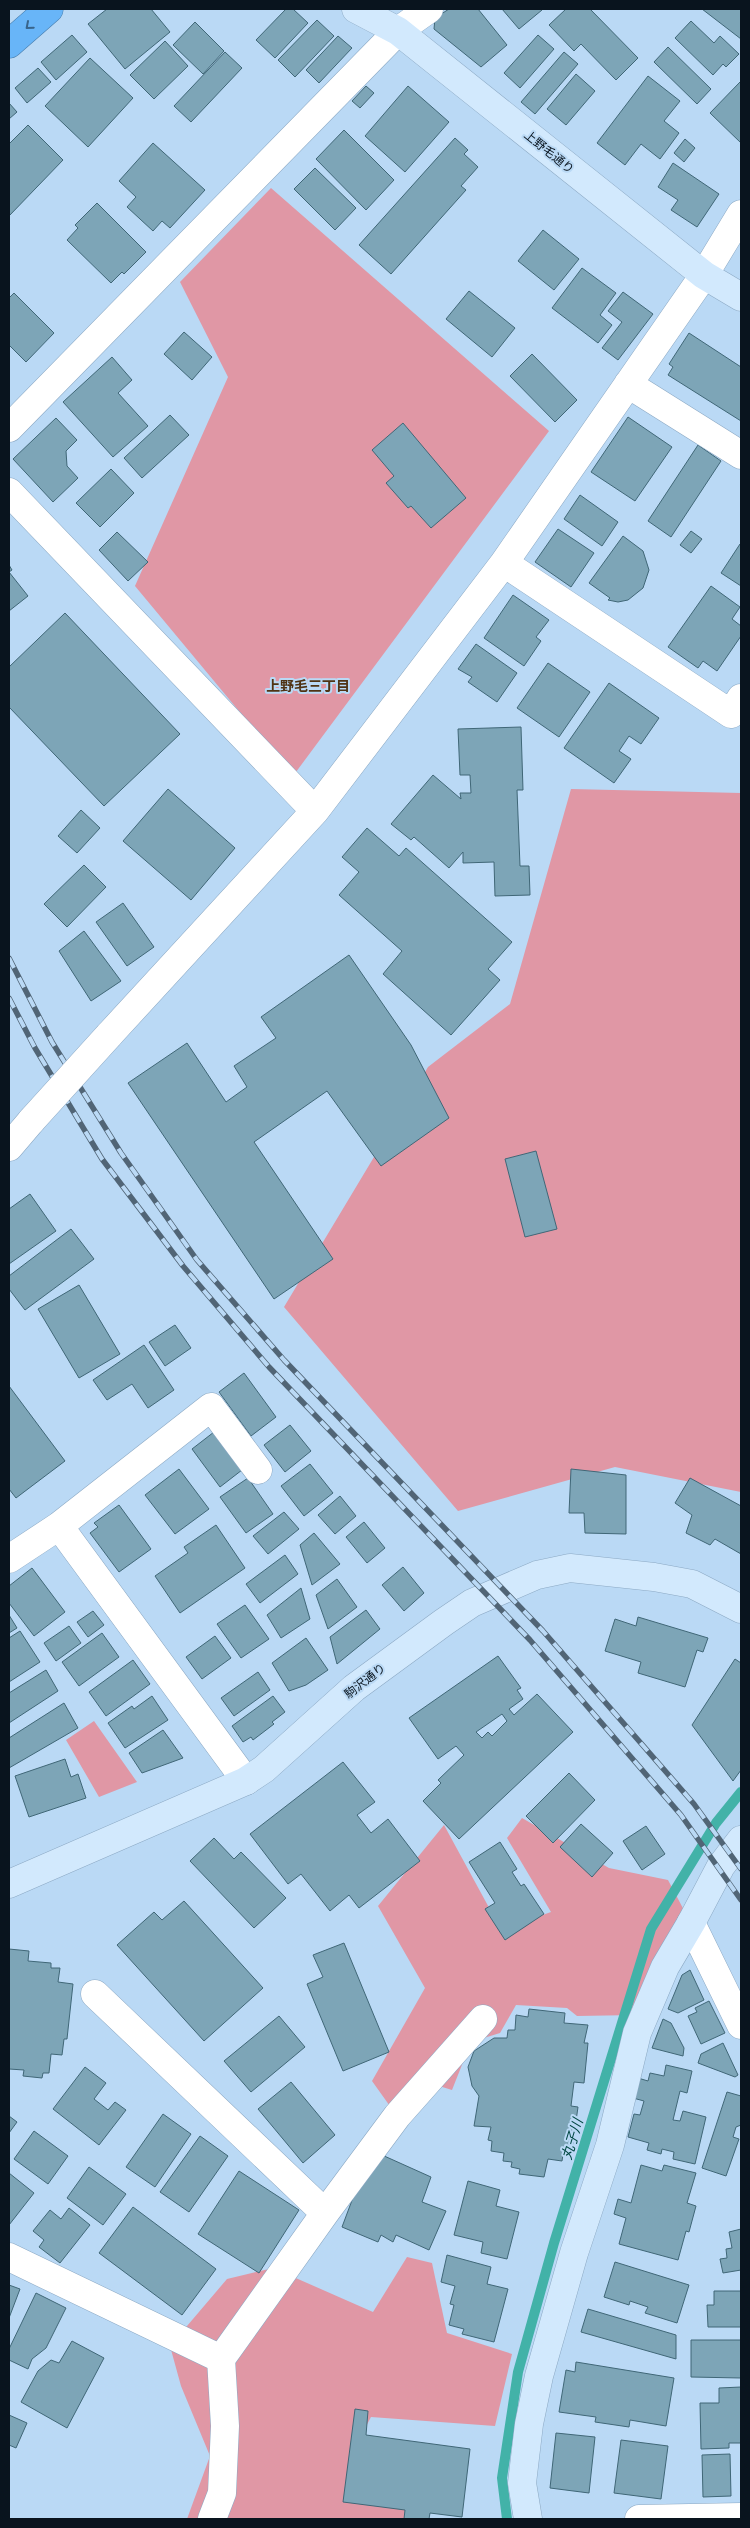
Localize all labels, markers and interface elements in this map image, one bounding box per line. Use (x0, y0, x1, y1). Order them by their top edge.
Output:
one-way arrow (26, 20, 35, 29)
street label: 上野毛通り (521, 125, 579, 176)
district label: 上野毛三丁目 (266, 675, 350, 695)
street label: 駒沢通り (340, 1658, 388, 1701)
water label: 丸子川 (555, 2114, 587, 2162)

